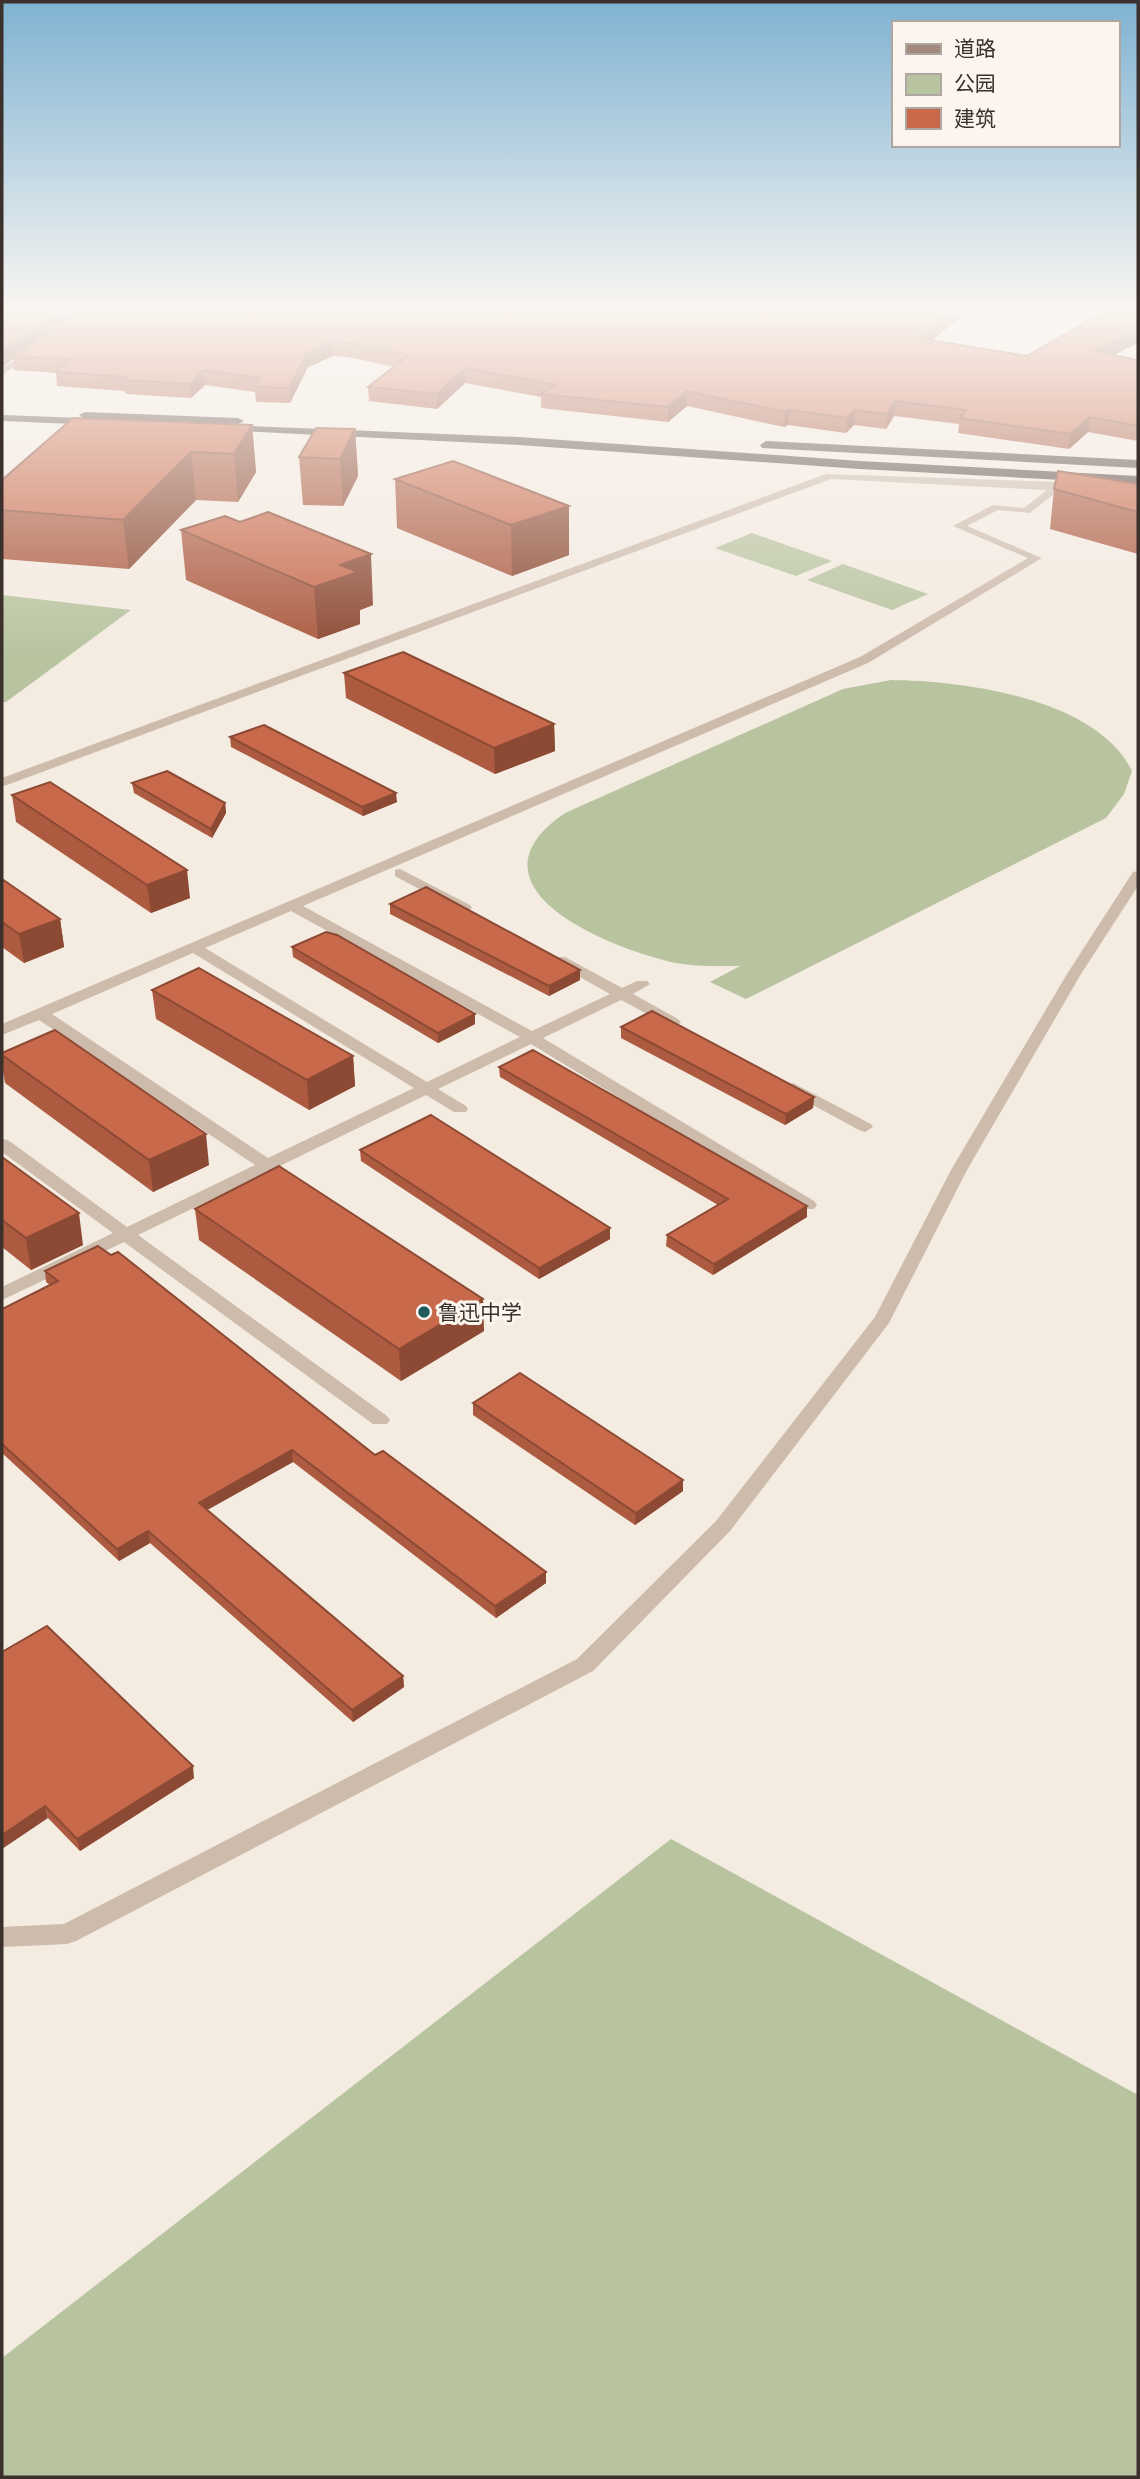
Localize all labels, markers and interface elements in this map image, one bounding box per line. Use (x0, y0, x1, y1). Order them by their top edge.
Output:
legend (892, 21, 1119, 147)
text: 道路 (954, 34, 996, 62)
text: 公园 (954, 69, 996, 97)
text: 建筑 (954, 104, 996, 132)
place label: 鲁迅中学 (438, 1298, 522, 1326)
marker: 鲁迅中学 (416, 1304, 432, 1320)

